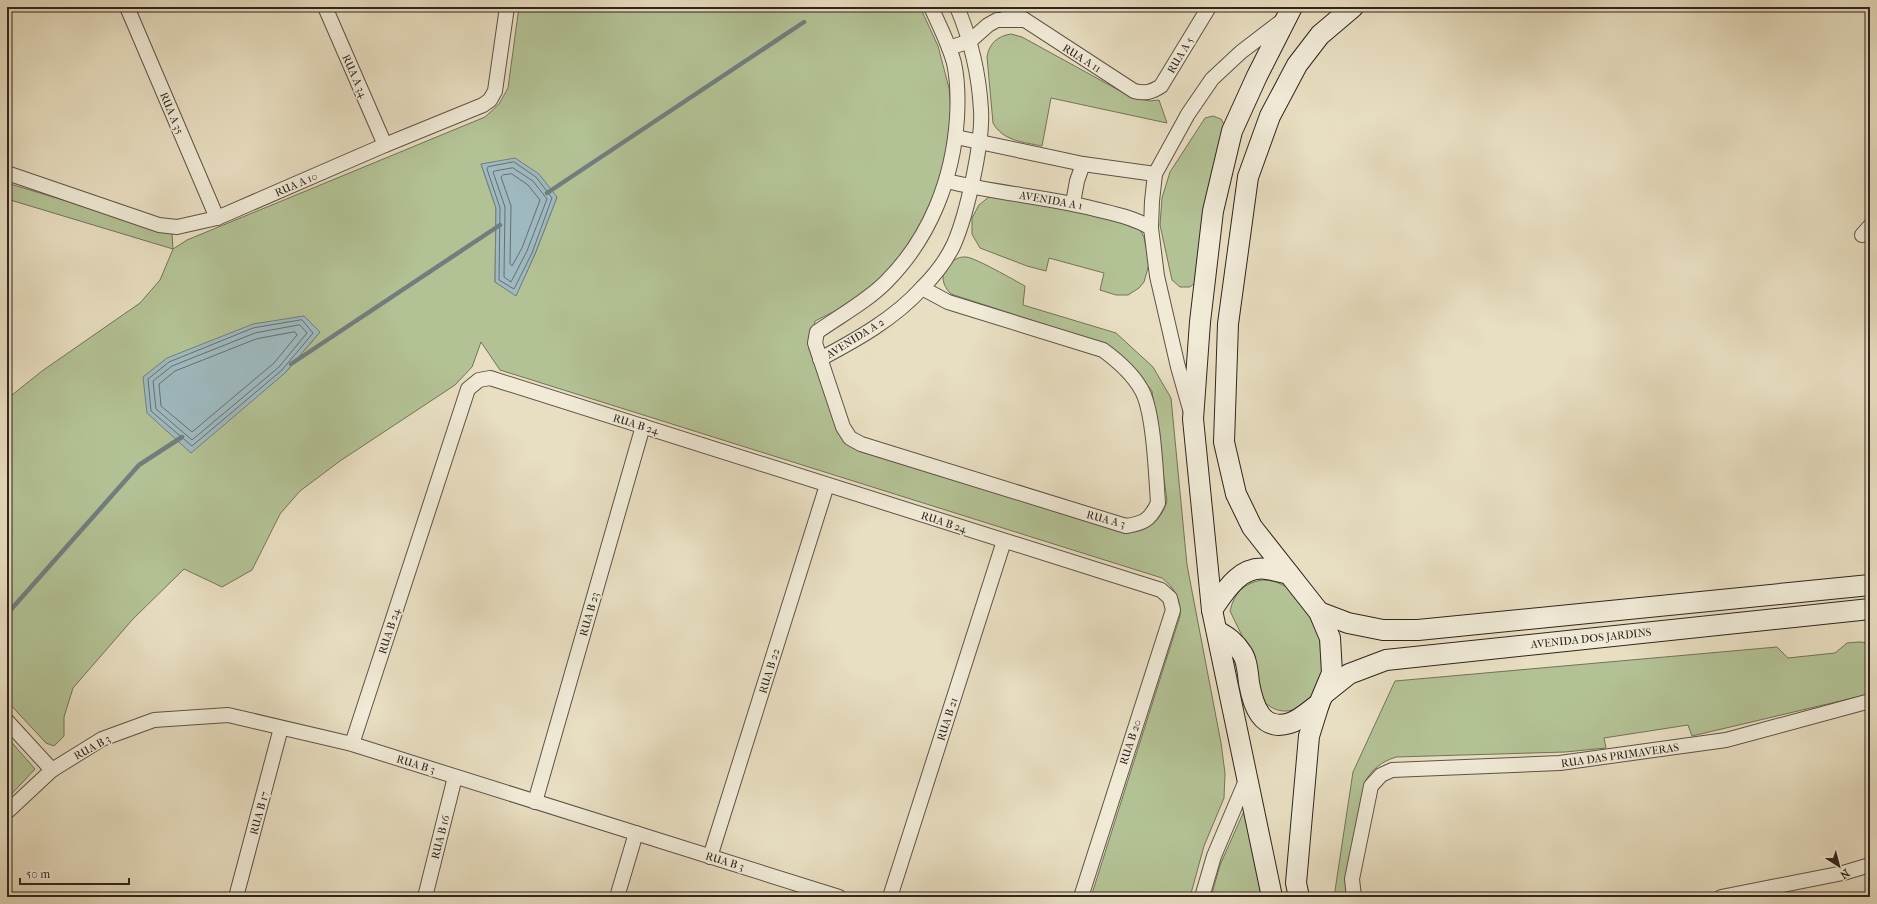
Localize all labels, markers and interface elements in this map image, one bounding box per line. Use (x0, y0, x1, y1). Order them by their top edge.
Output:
street label: RUA A 5 (1165, 35, 1196, 76)
street label: RUA A 11 (1060, 42, 1103, 75)
street label: RUA A 34 (339, 52, 370, 100)
street label: RUA A 35 (157, 90, 186, 136)
street label: RUA A 10 (273, 169, 319, 200)
street label: AVENIDA A 1 (1017, 188, 1084, 212)
street label: AVENIDA A 2 (823, 315, 887, 362)
street label: RUA B 24 (611, 411, 661, 438)
street label: RUA A 3 (1085, 508, 1127, 531)
street label: RUA B 24 (919, 509, 969, 536)
street label: RUA B 23 (577, 591, 602, 638)
street label: RUA B 24 (376, 606, 403, 656)
street label: AVENIDA DOS JARDINS (1529, 626, 1652, 651)
street label: RUA B 22 (756, 647, 783, 695)
street label: RUA B 21 (934, 696, 961, 742)
street label: RUA B 20 (1117, 718, 1144, 766)
street label: RUA B 3 (72, 732, 113, 763)
street label: RUA DAS PRIMAVERAS (1560, 741, 1680, 770)
street label: RUA B 3 (395, 752, 437, 776)
street label: RUA B 17 (247, 790, 272, 836)
street label: RUA B 16 (429, 814, 452, 861)
north arrow (1819, 846, 1859, 886)
street label: RUA B 3 (704, 849, 746, 873)
scale bar (20, 860, 129, 886)
text: N (1837, 866, 1852, 882)
text: 50 m (26, 867, 50, 881)

